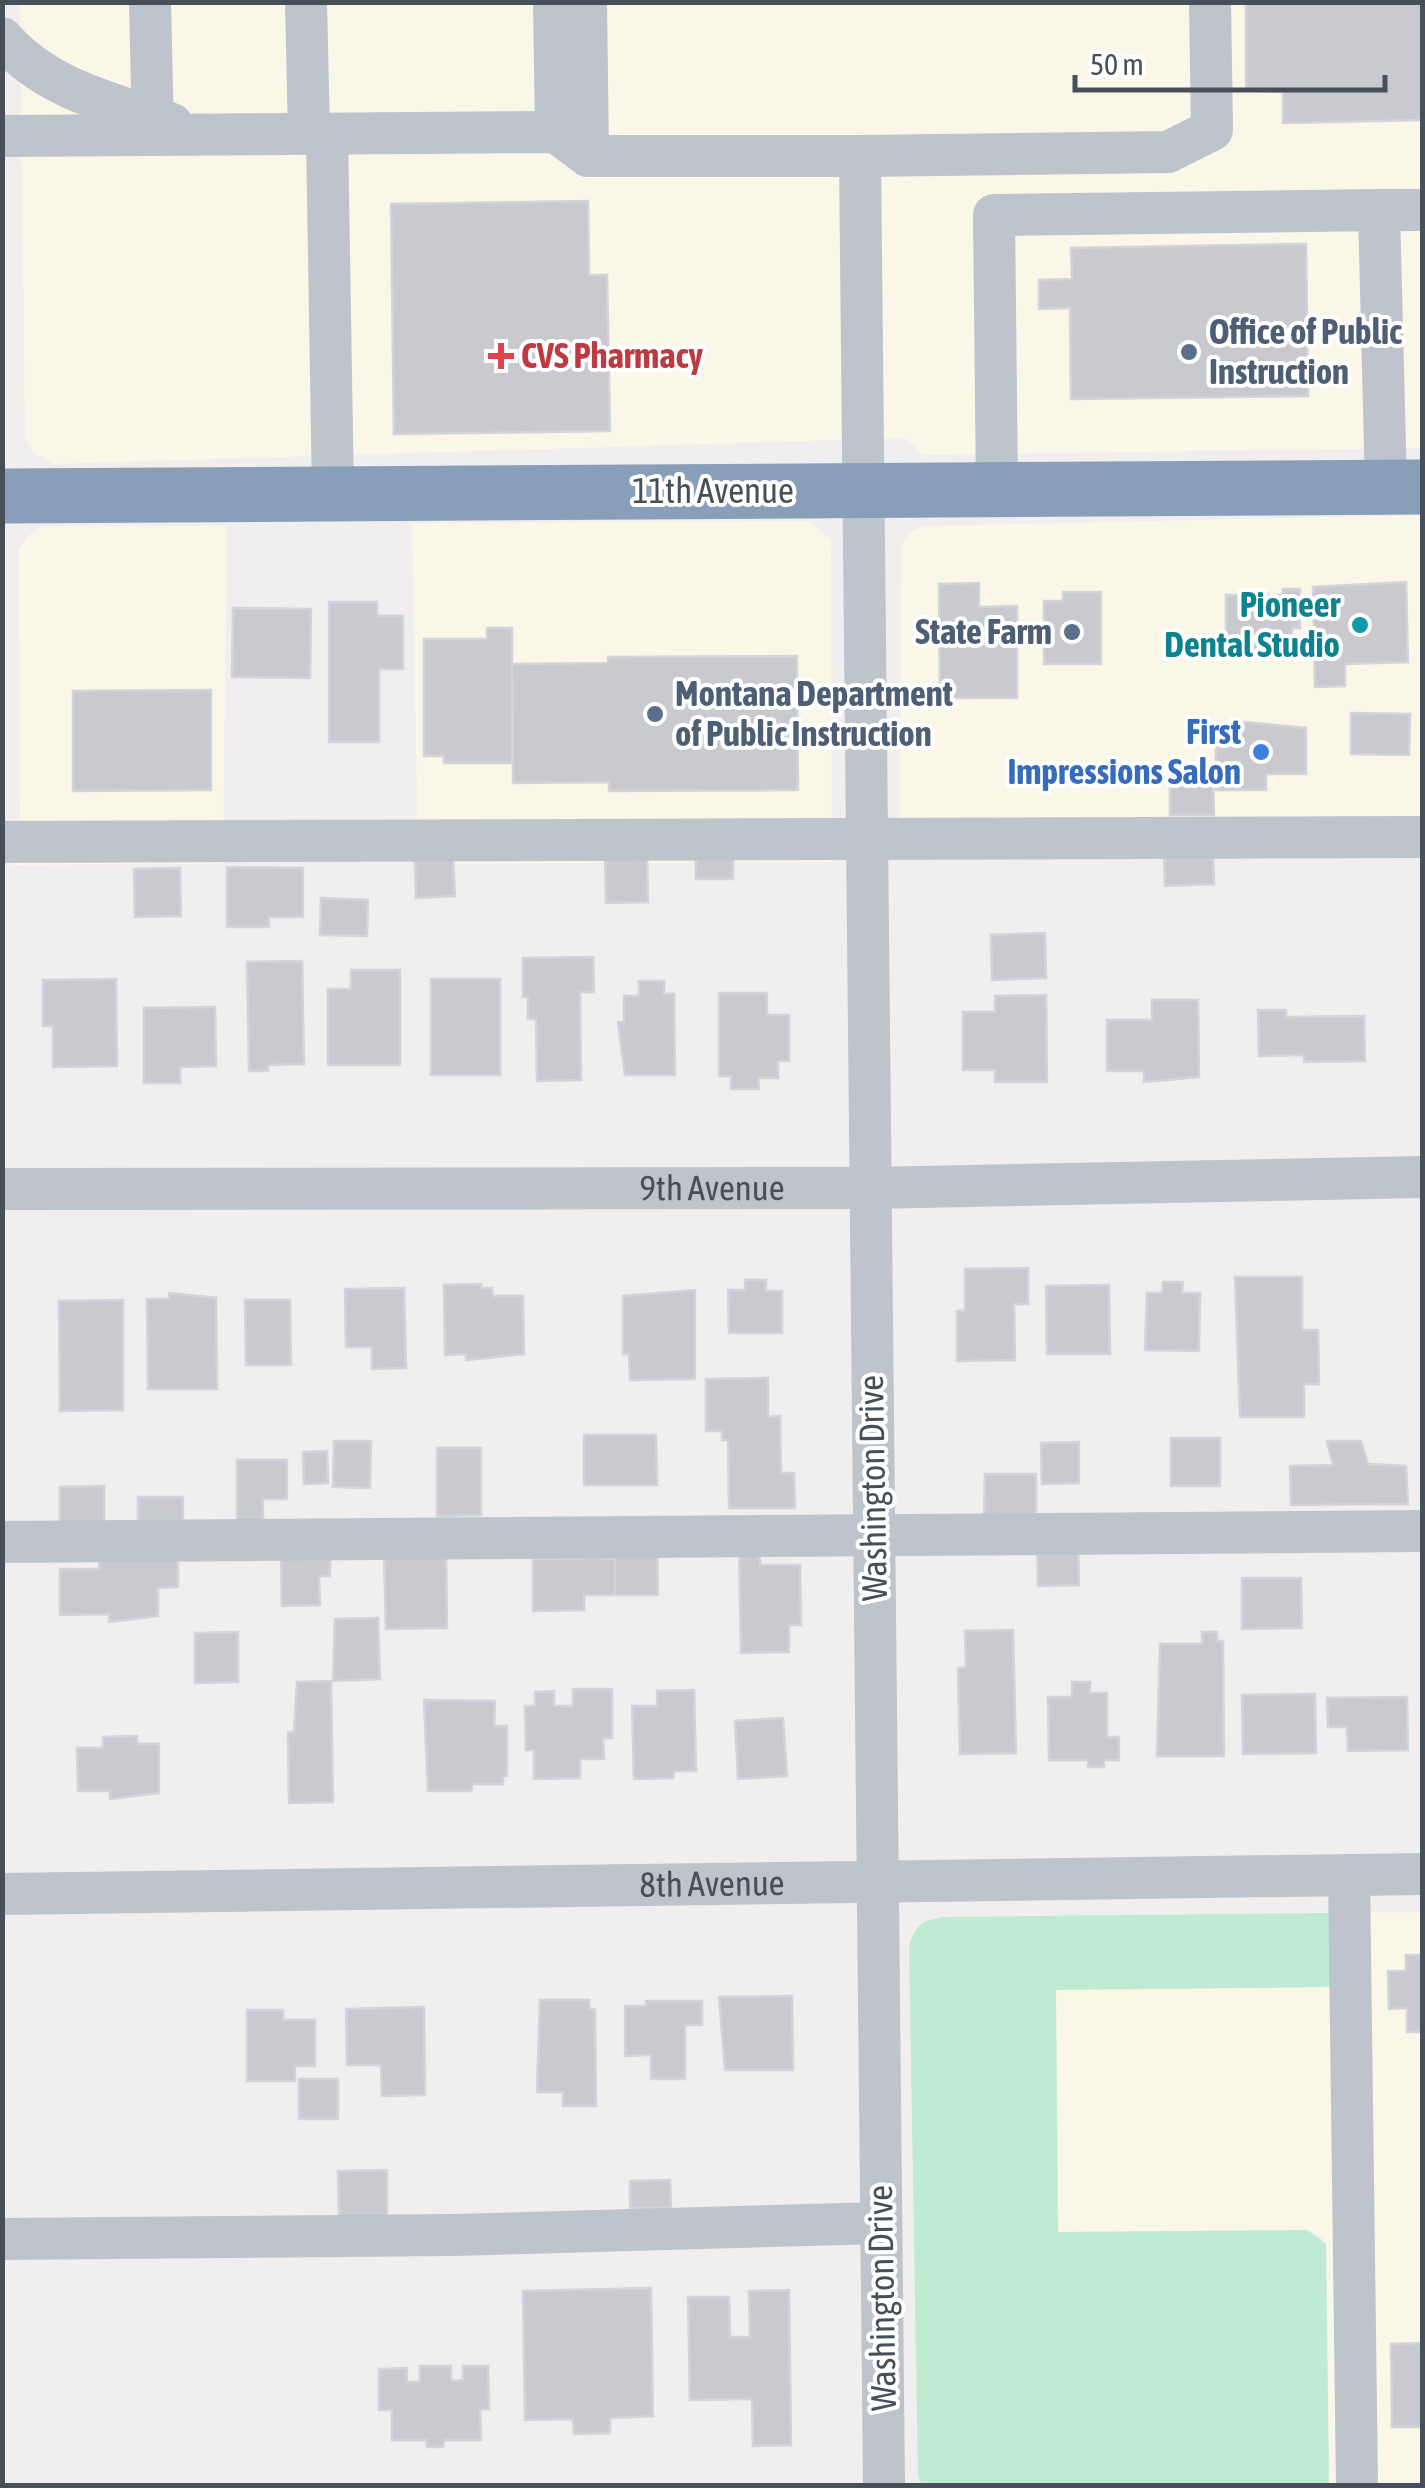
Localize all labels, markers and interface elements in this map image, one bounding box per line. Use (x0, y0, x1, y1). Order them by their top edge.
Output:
scale bar (1075, 30, 1385, 92)
text: 50 m (1090, 47, 1144, 81)
place label: Office of Public Instruction (1209, 311, 1402, 391)
place label: CVS Pharmacy (521, 335, 704, 375)
marker: Office of Public Instruction (1178, 341, 1200, 363)
marker: CVS Pharmacy (490, 345, 512, 367)
street label: 11th Avenue (632, 470, 794, 510)
place label: Pioneer Dental Studio (1164, 584, 1341, 664)
place label: State Farm (915, 611, 1052, 651)
marker: Pioneer Dental Studio (1349, 614, 1371, 636)
marker: State Farm (1061, 621, 1083, 643)
place label: Montana Department of Public Instruction (675, 673, 953, 753)
marker: Montana Department of Public Instruction (644, 703, 666, 725)
place label: First Impressions Salon (1007, 711, 1241, 791)
marker: First Impressions Salon (1250, 741, 1272, 763)
street label: 9th Avenue (639, 1167, 785, 1207)
street label: Washington Drive (850, 1375, 894, 1601)
street label: 8th Avenue (639, 1862, 785, 1904)
street label: Washington Drive (859, 2185, 903, 2411)

